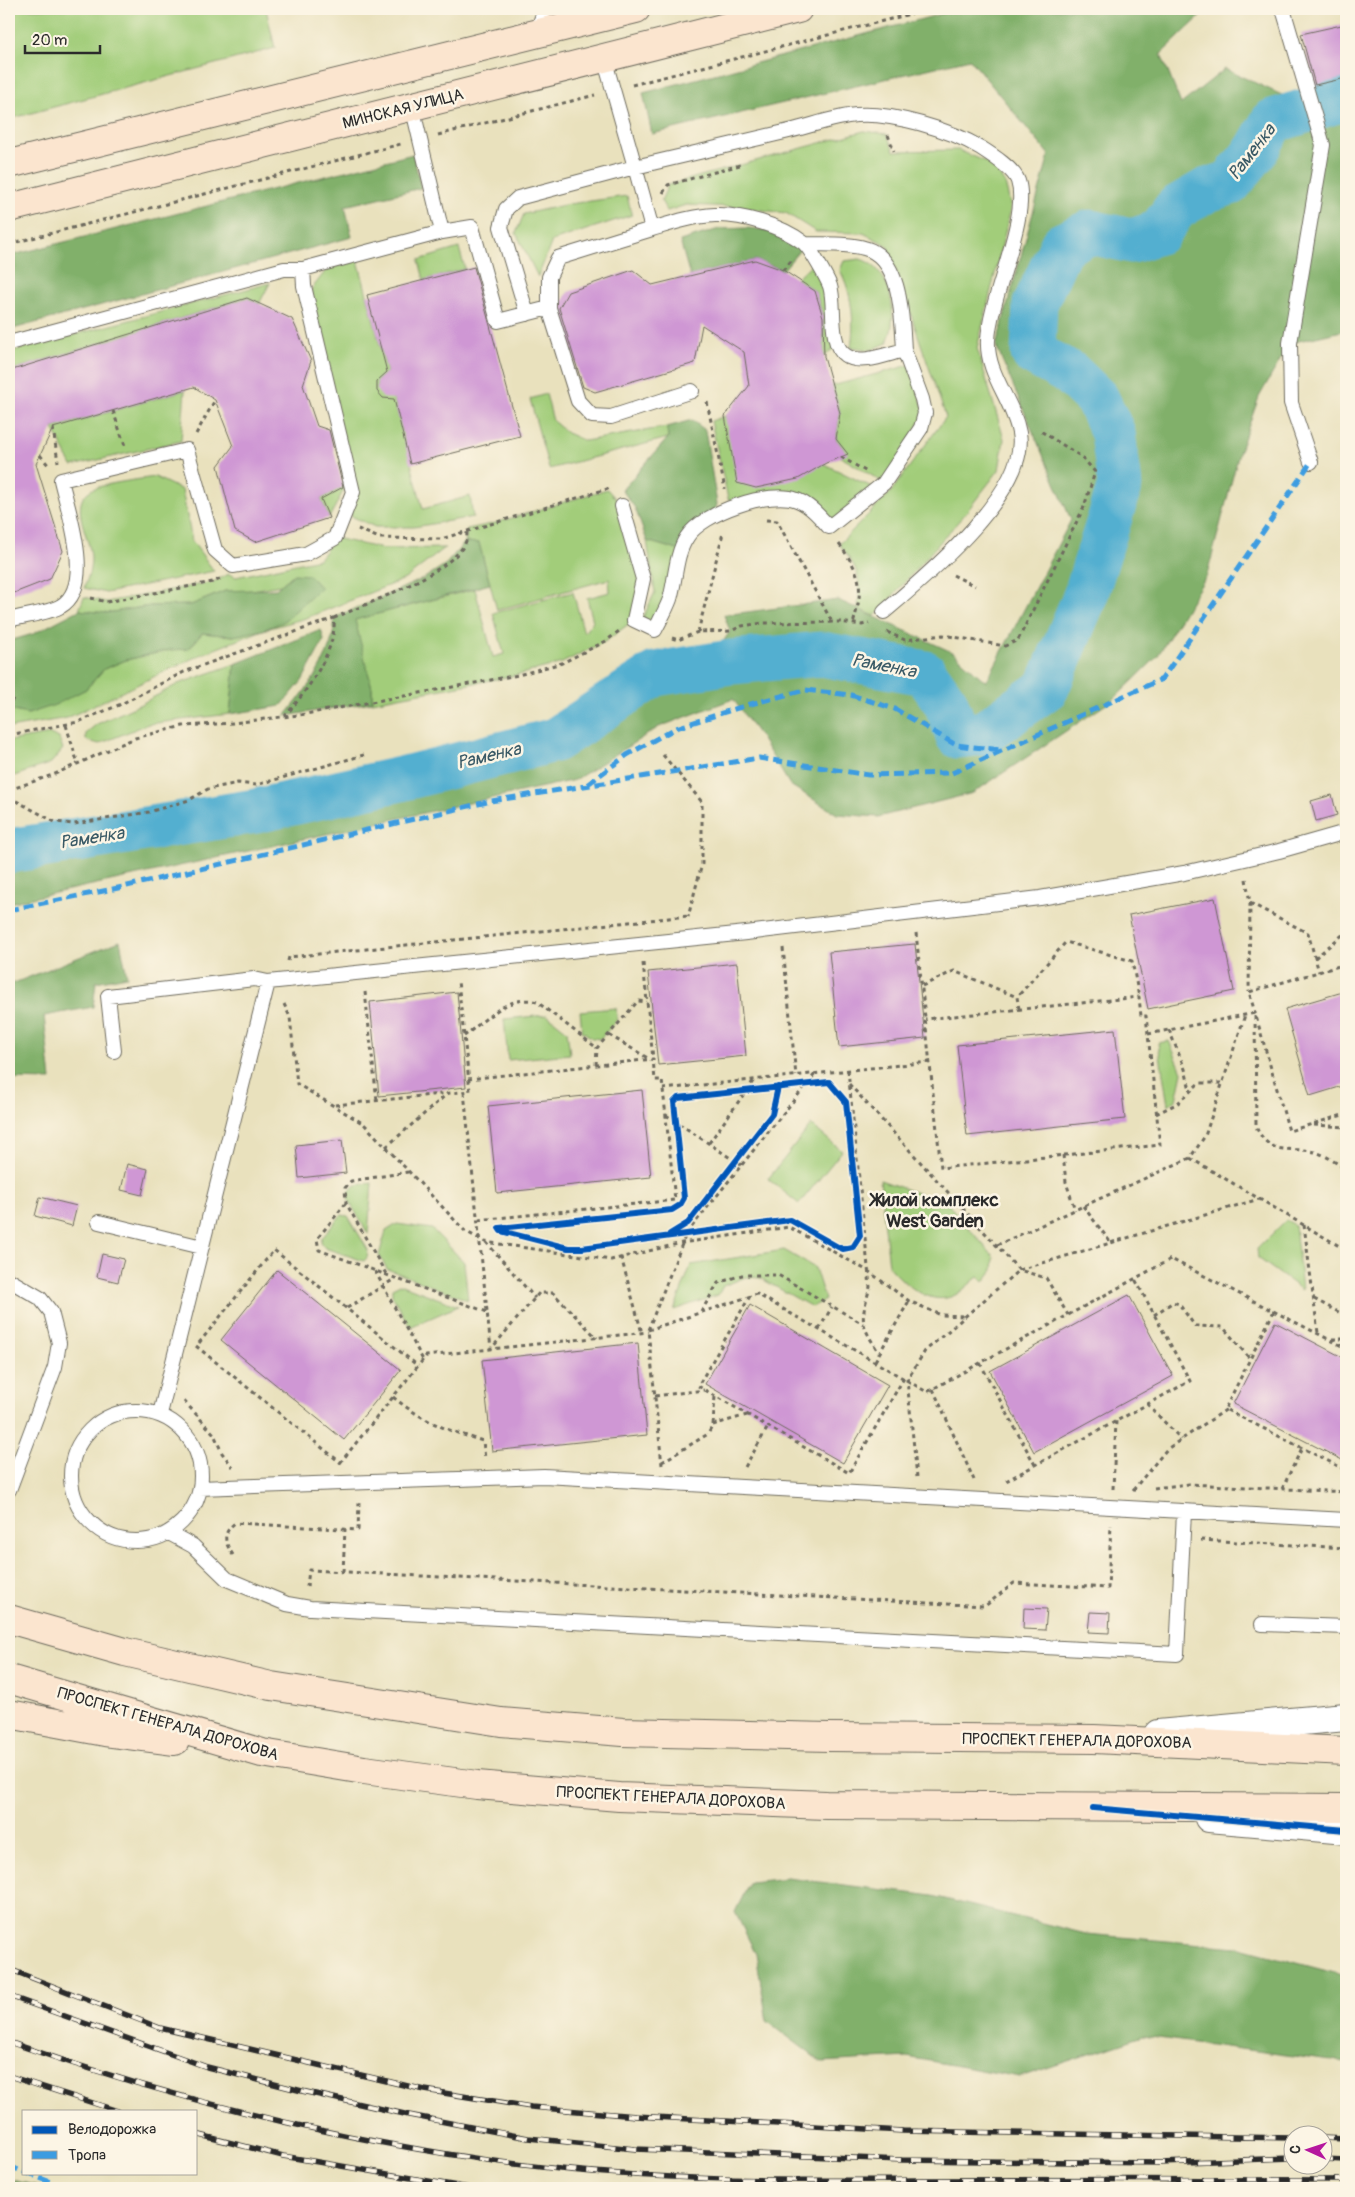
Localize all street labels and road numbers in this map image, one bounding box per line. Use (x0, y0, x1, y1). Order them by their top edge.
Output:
street label: МИНСКАЯ УЛИЦА (340, 84, 466, 134)
street label: ПРОСПЕКТ ГЕНЕРАЛА ДОРОХОВА (55, 1683, 281, 1765)
street label: ПРОСПЕКТ ГЕНЕРАЛА ДОРОХОВА (962, 1729, 1192, 1753)
street label: ПРОСПЕКТ ГЕНЕРАЛА ДОРОХОВА (556, 1782, 786, 1814)

